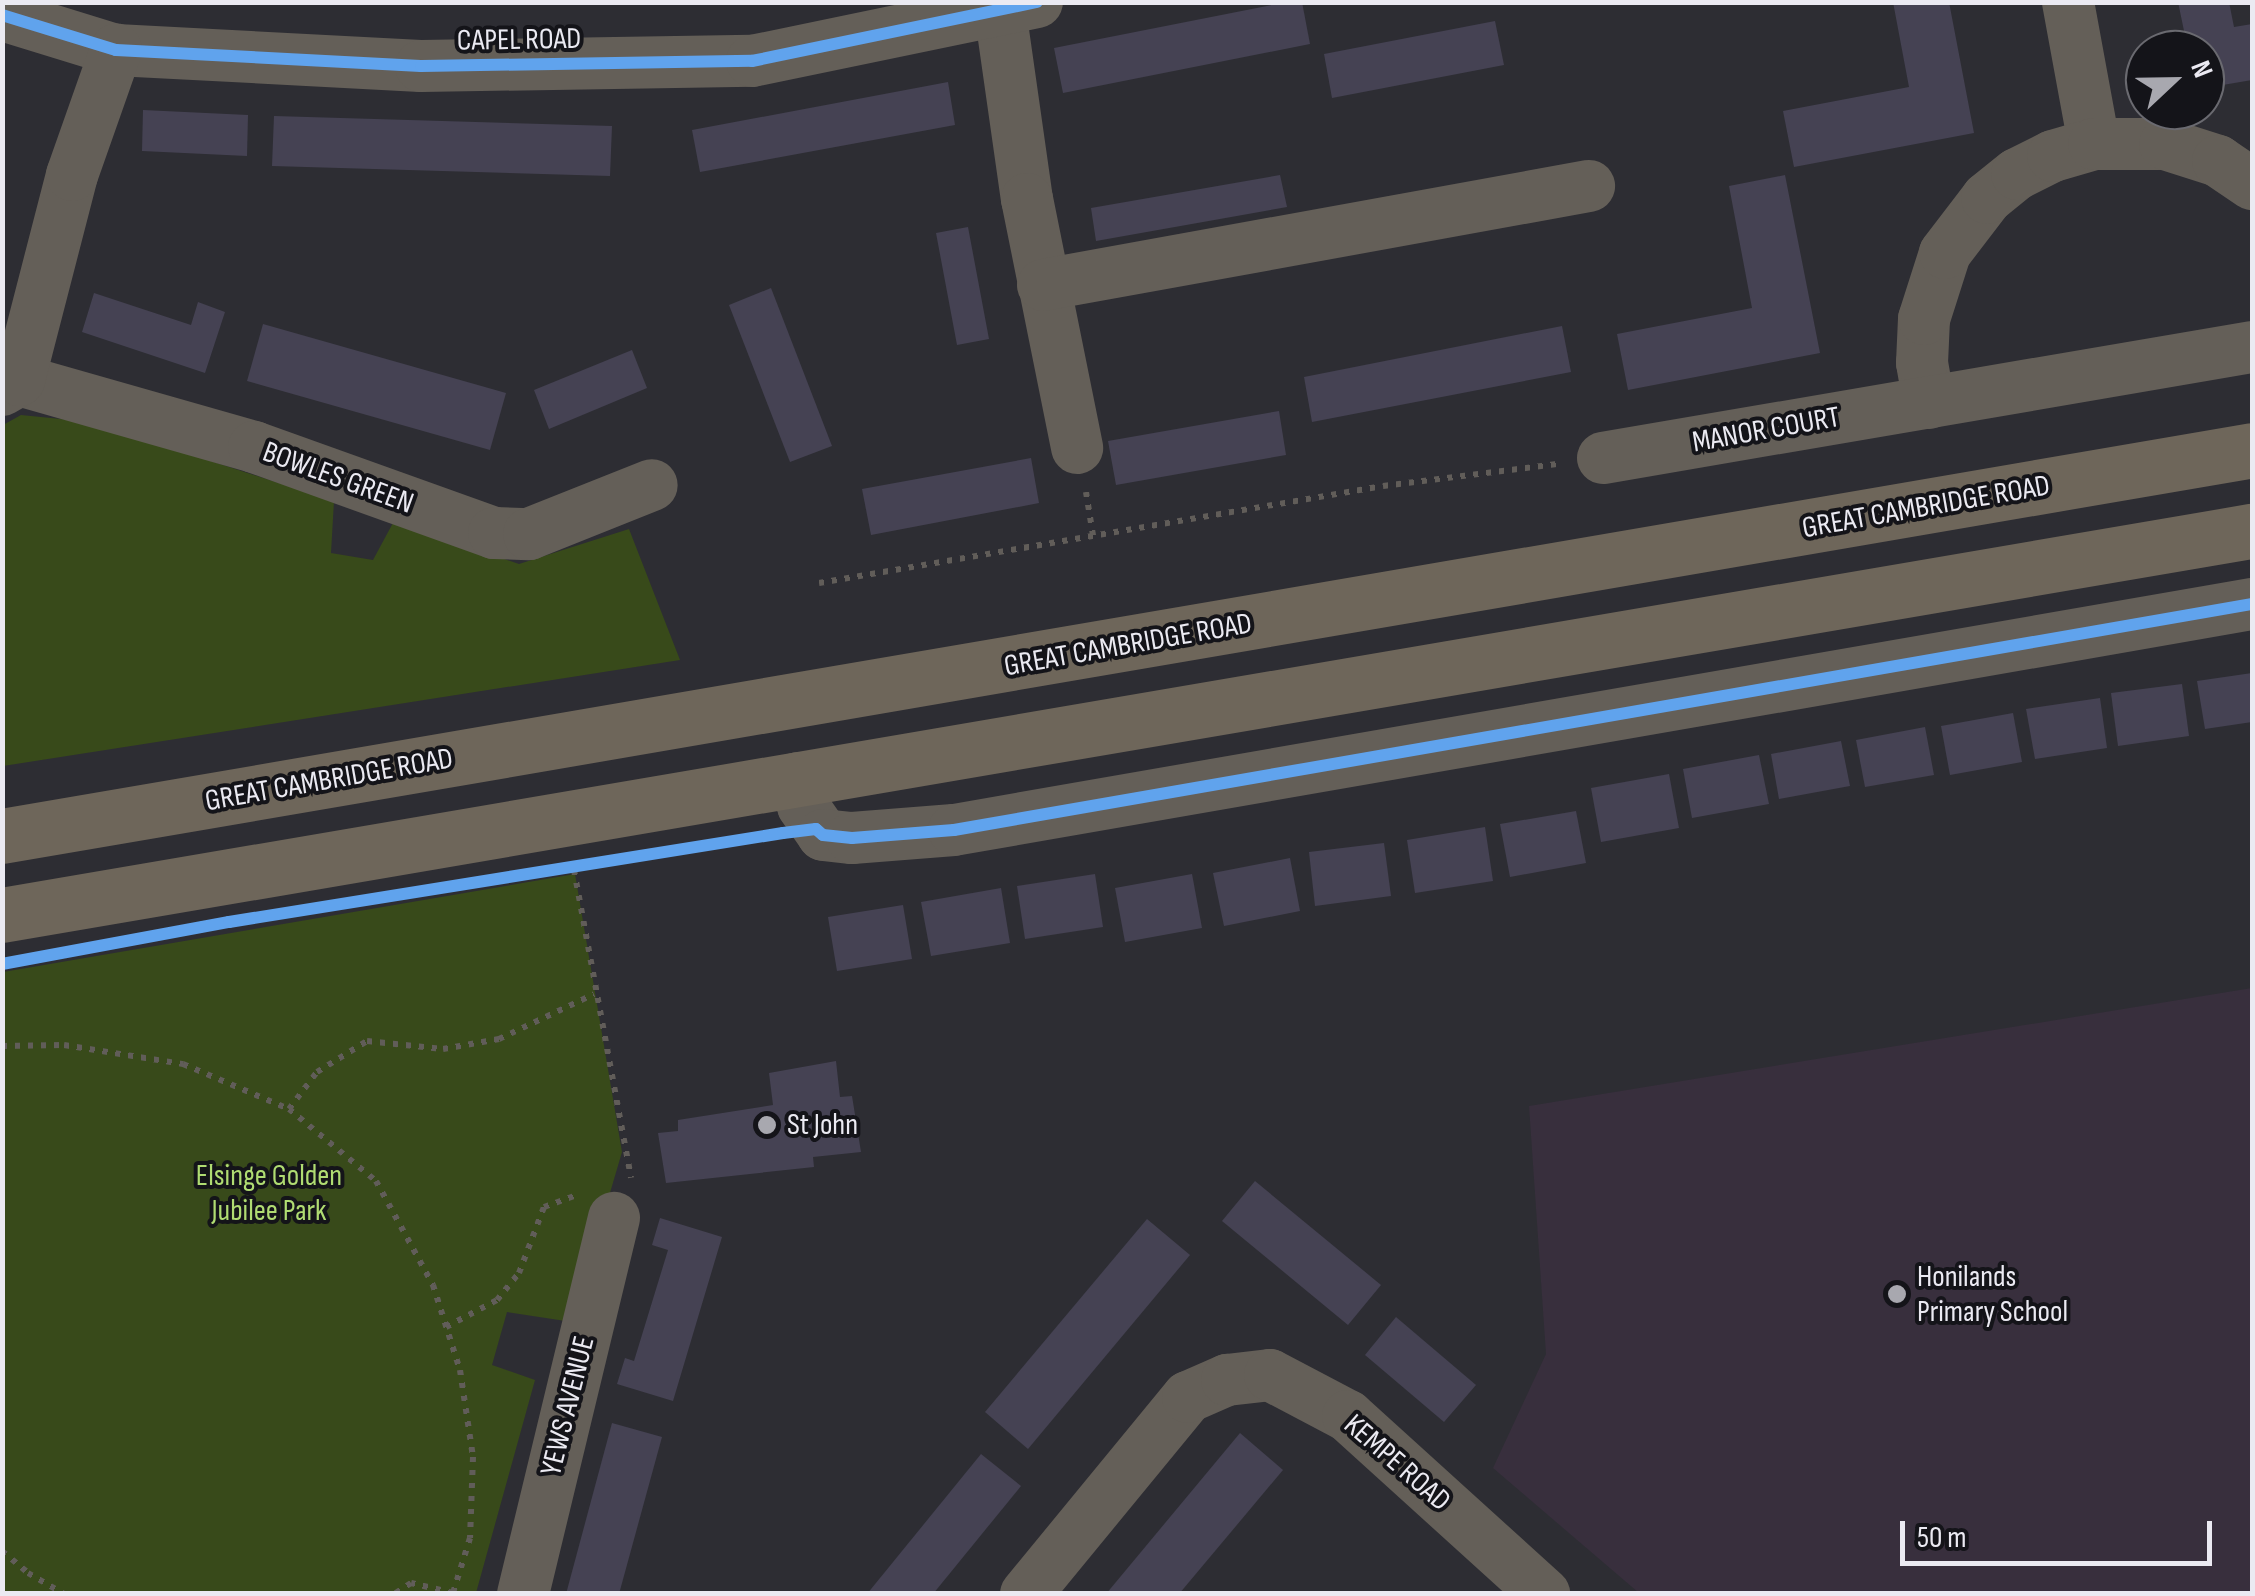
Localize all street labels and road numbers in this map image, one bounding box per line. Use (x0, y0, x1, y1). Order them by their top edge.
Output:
street label: CAPEL ROAD (457, 21, 581, 59)
street label: MANOR COURT (1690, 399, 1842, 461)
street label: BOWLES GREEN (258, 434, 418, 522)
street label: GREAT CAMBRIDGE ROAD (1799, 467, 2053, 547)
street label: GREAT CAMBRIDGE ROAD (1001, 605, 1255, 685)
street label: GREAT CAMBRIDGE ROAD (202, 740, 456, 820)
street label: YEWS AVENUE (533, 1333, 603, 1479)
street label: KEMPE ROAD (1336, 1407, 1458, 1519)

